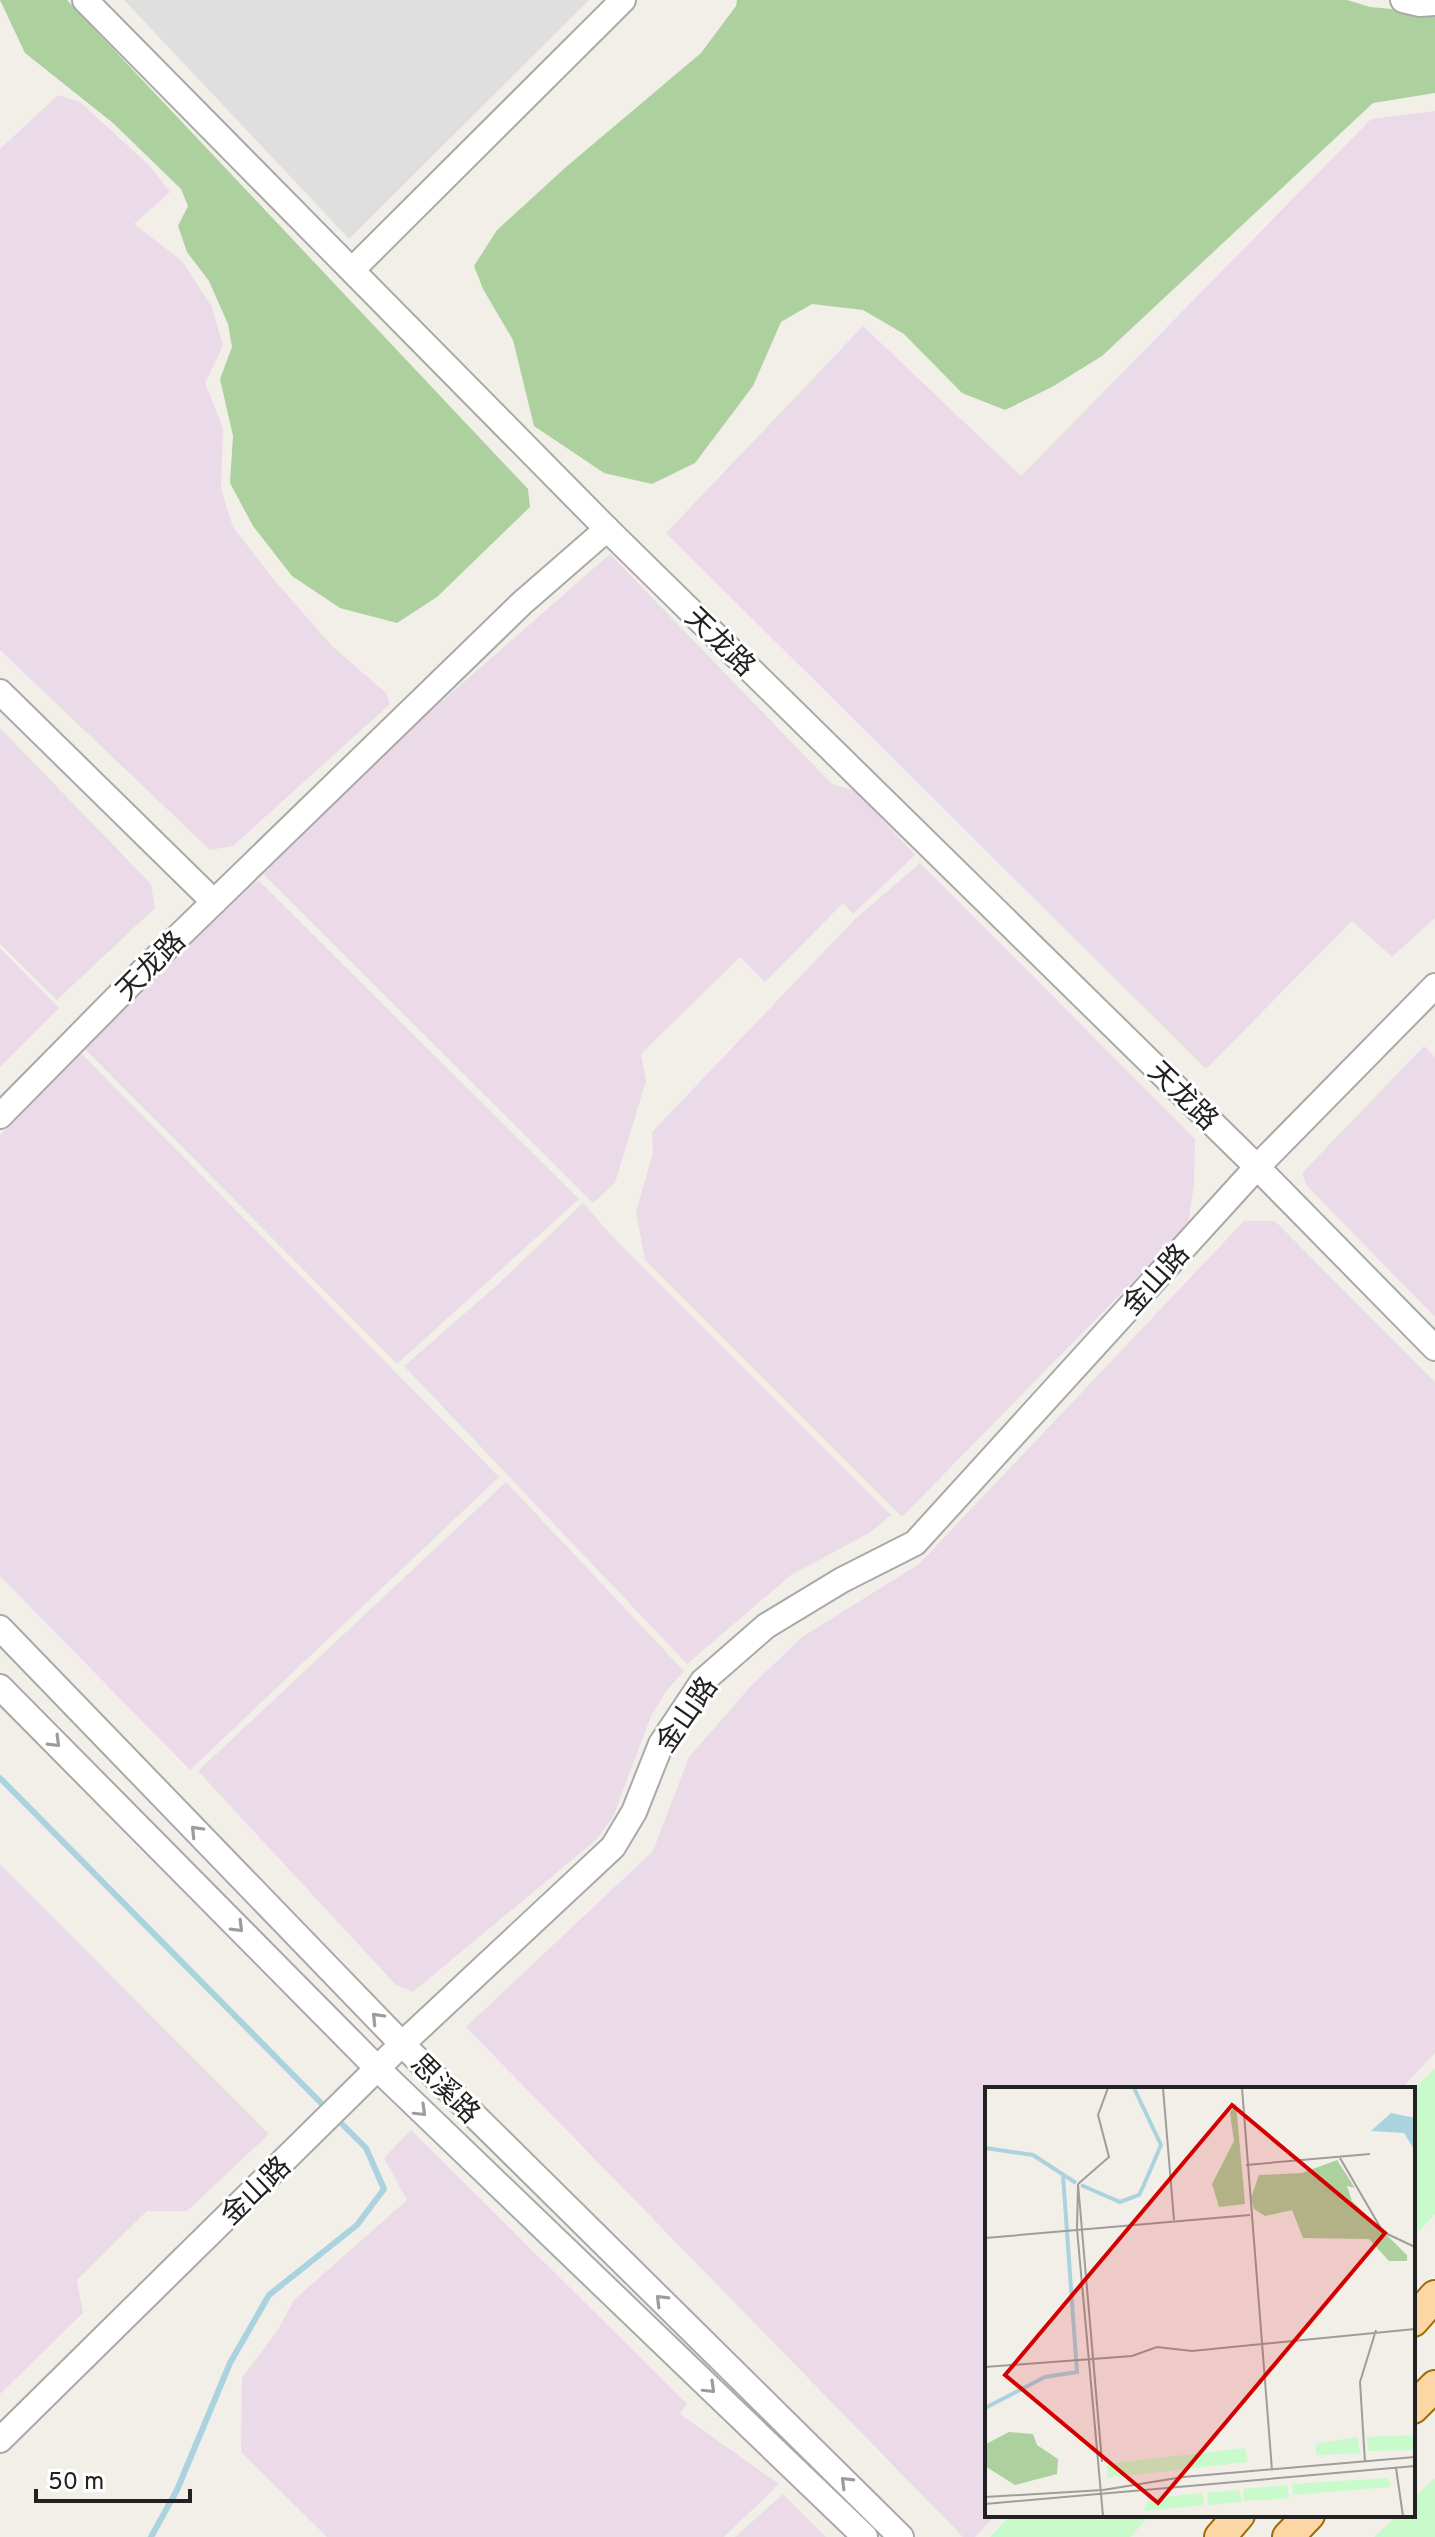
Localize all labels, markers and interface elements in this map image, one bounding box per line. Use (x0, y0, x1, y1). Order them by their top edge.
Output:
street label: 天龙路 (676, 601, 762, 685)
street label: 天龙路 (110, 925, 195, 1010)
street label: 天龙路 (1139, 1055, 1225, 1139)
street label: 金山路 (1116, 1238, 1199, 1324)
street label: 金山路 (650, 1671, 727, 1760)
one-way arrow (46, 1733, 60, 1747)
one-way arrow (191, 1826, 205, 1840)
one-way arrow (228, 1918, 243, 1932)
one-way arrow (371, 2013, 386, 2027)
street label: 思溪路 (401, 2048, 486, 2133)
inset map (985, 2087, 1415, 2517)
one-way arrow (412, 2102, 427, 2116)
street label: 金山路 (214, 2150, 300, 2234)
one-way arrow (656, 2294, 670, 2309)
one-way arrow (701, 2379, 715, 2393)
scale bar (36, 2453, 190, 2503)
text: 50 m (48, 2468, 104, 2498)
one-way arrow (841, 2477, 855, 2491)

